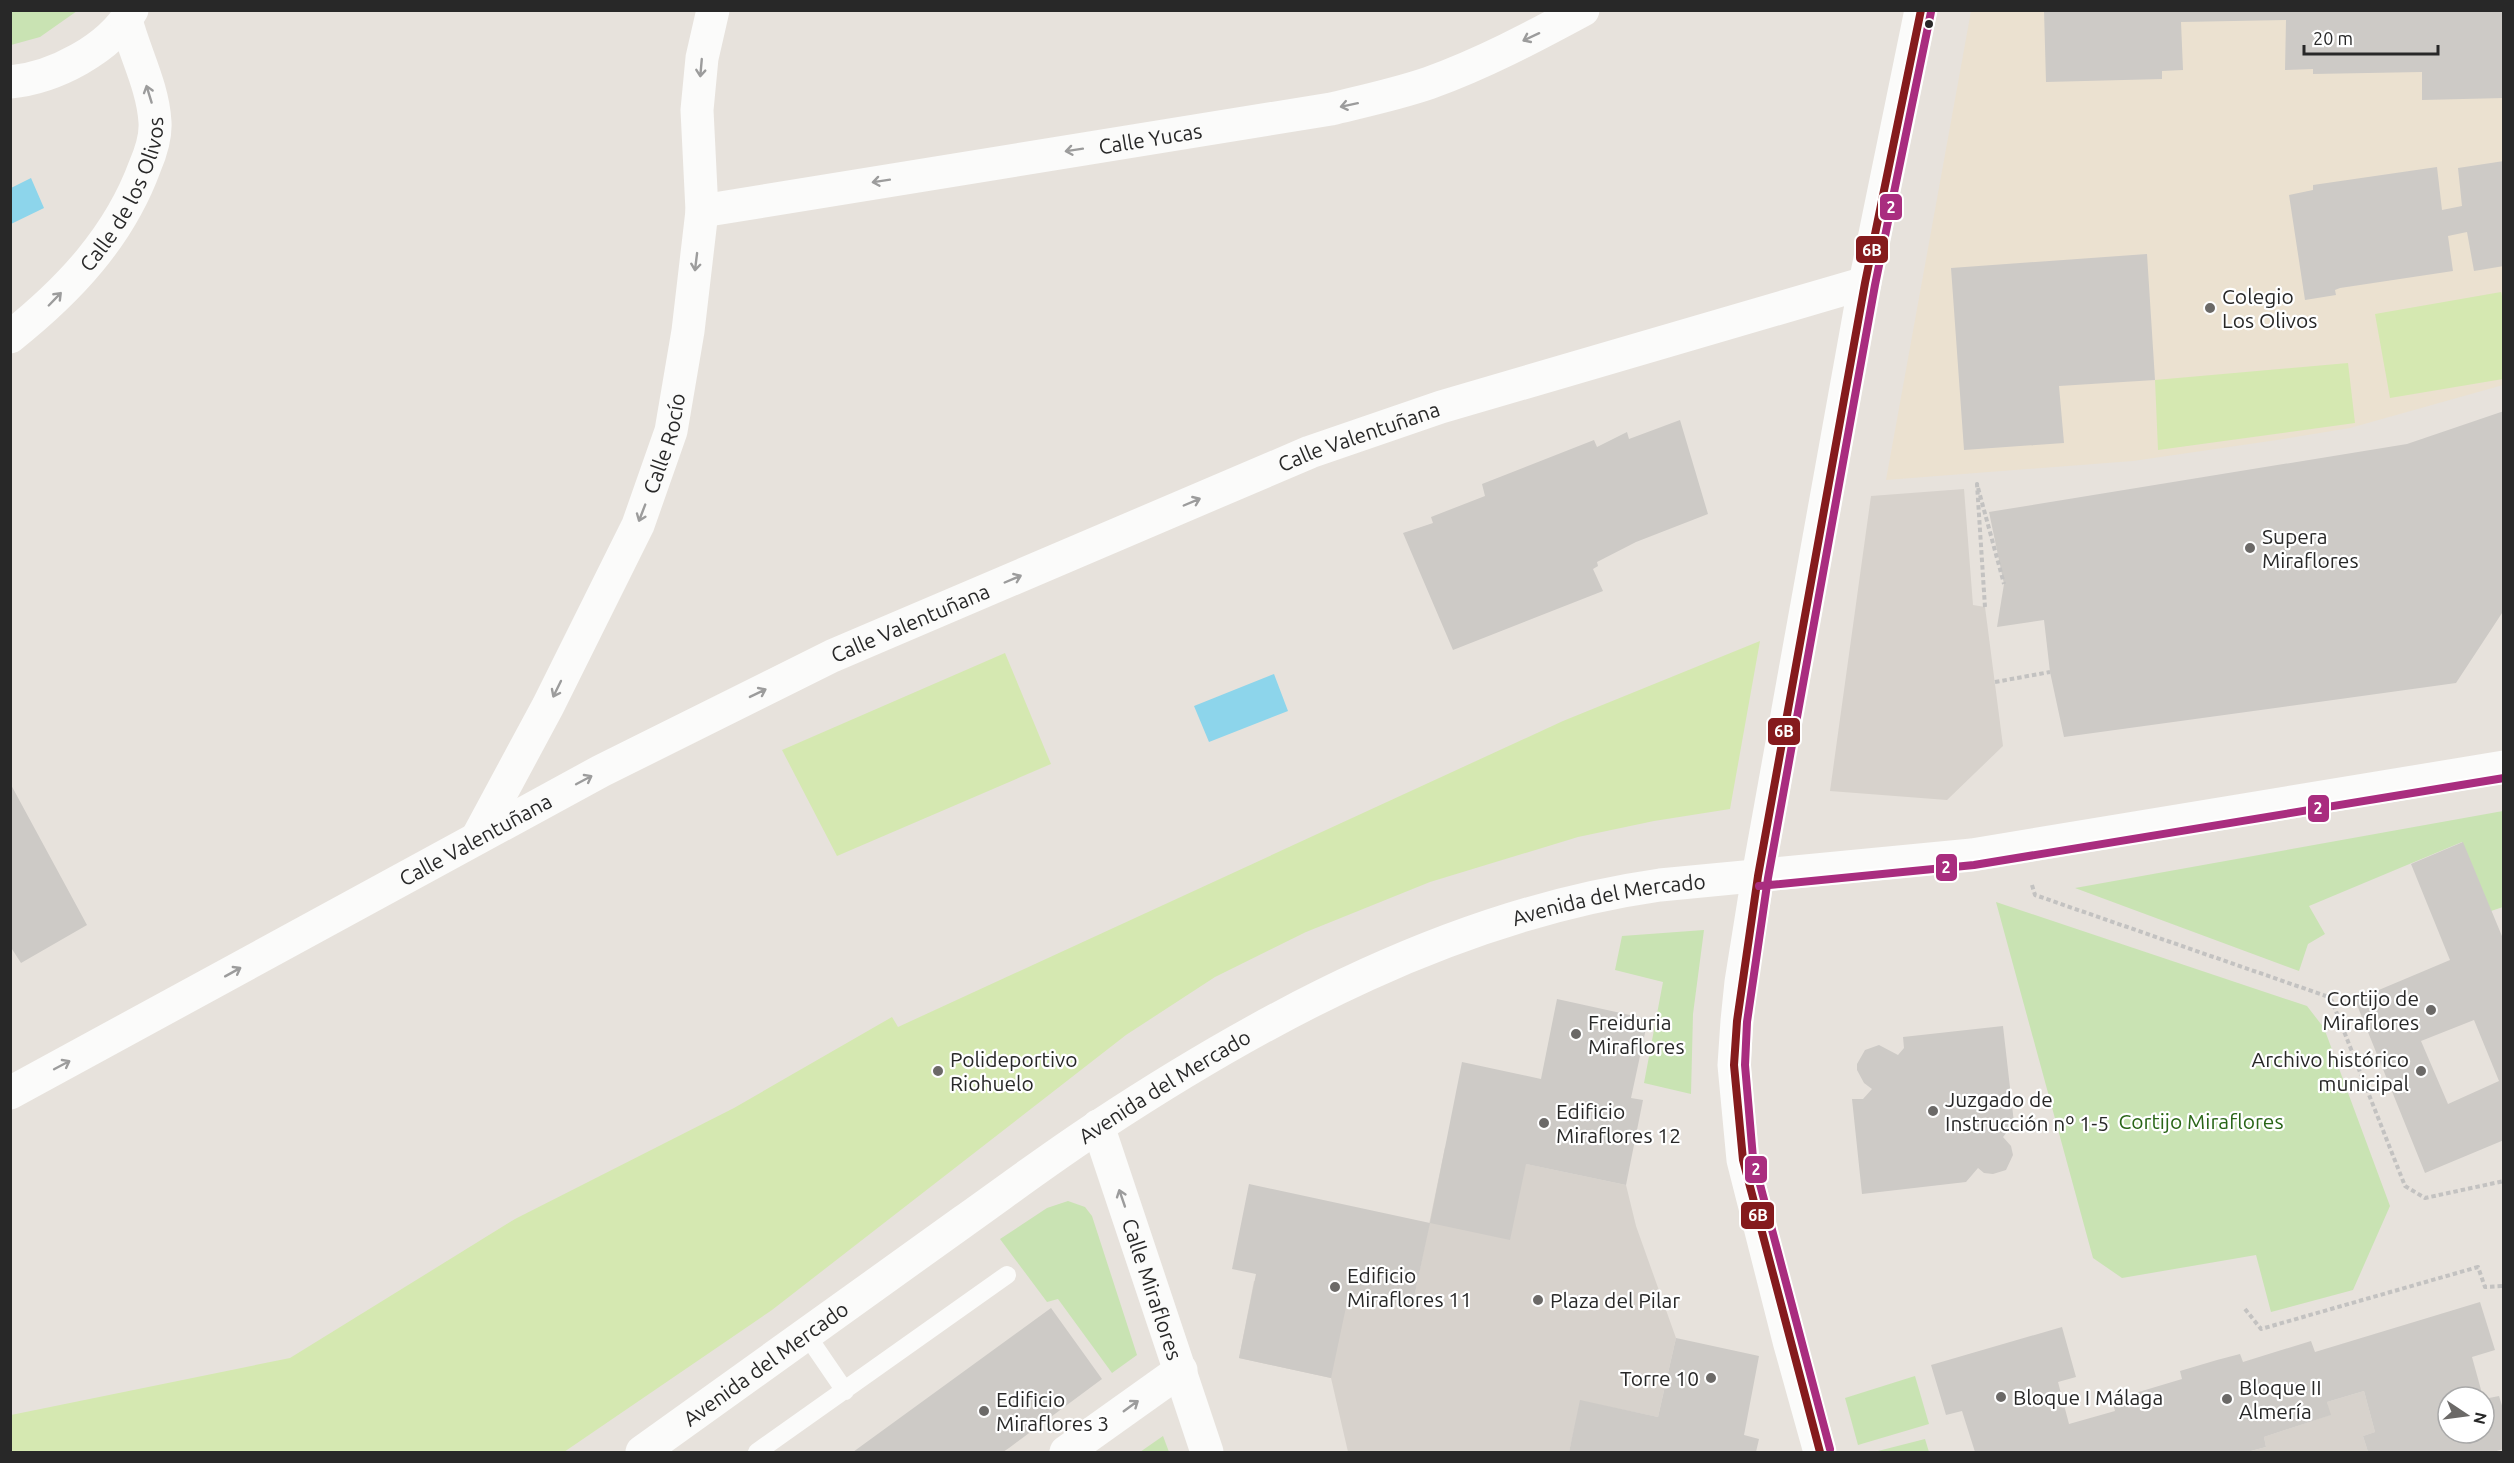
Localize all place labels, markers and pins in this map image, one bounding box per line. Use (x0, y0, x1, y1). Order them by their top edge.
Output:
unlabelled marker (1923, 18, 1935, 30)
place label: Colegio Los Olivos (2222, 284, 2317, 332)
marker: Colegio Los Olivos (2203, 301, 2217, 315)
place label: Supera Miraflores (2262, 524, 2359, 572)
marker: Supera Miraflores (2243, 541, 2257, 555)
place label: Cortijo de Miraflores (2322, 986, 2419, 1034)
marker: Cortijo de Miraflores (2424, 1003, 2438, 1017)
place label: Freiduria Miraflores (1588, 1010, 1685, 1058)
marker: Freiduria Miraflores (1569, 1027, 1583, 1041)
place label: Polideportivo Riohuelo (950, 1047, 1077, 1095)
place label: Archivo histórico municipal (2252, 1047, 2409, 1095)
marker: Polideportivo Riohuelo (931, 1064, 945, 1078)
marker: Archivo histórico municipal (2414, 1064, 2428, 1078)
place label: Juzgado de Instrucción nº 1-5 (1945, 1087, 2109, 1135)
place label: Edificio Miraflores 12 (1556, 1099, 1681, 1147)
marker: Juzgado de Instrucción nº 1-5 (1926, 1104, 1940, 1118)
marker: Edificio Miraflores 12 (1537, 1116, 1551, 1130)
place label: Edificio Miraflores 11 (1347, 1263, 1472, 1311)
marker: Edificio Miraflores 11 (1328, 1280, 1342, 1294)
place label: Plaza del Pilar (1550, 1288, 1680, 1312)
marker: Plaza del Pilar (1531, 1293, 1545, 1307)
place label: Torre 10 (1620, 1366, 1699, 1390)
marker: Torre 10 (1704, 1371, 1718, 1385)
place label: Bloque II Almería (2239, 1375, 2322, 1423)
place label: Bloque I Málaga (2013, 1385, 2163, 1409)
place label: Edificio Miraflores 3 (996, 1387, 1109, 1435)
marker: Bloque I Málaga (1994, 1390, 2008, 1404)
marker: Bloque II Almería (2220, 1392, 2234, 1406)
marker: Edificio Miraflores 3 (977, 1404, 991, 1418)

